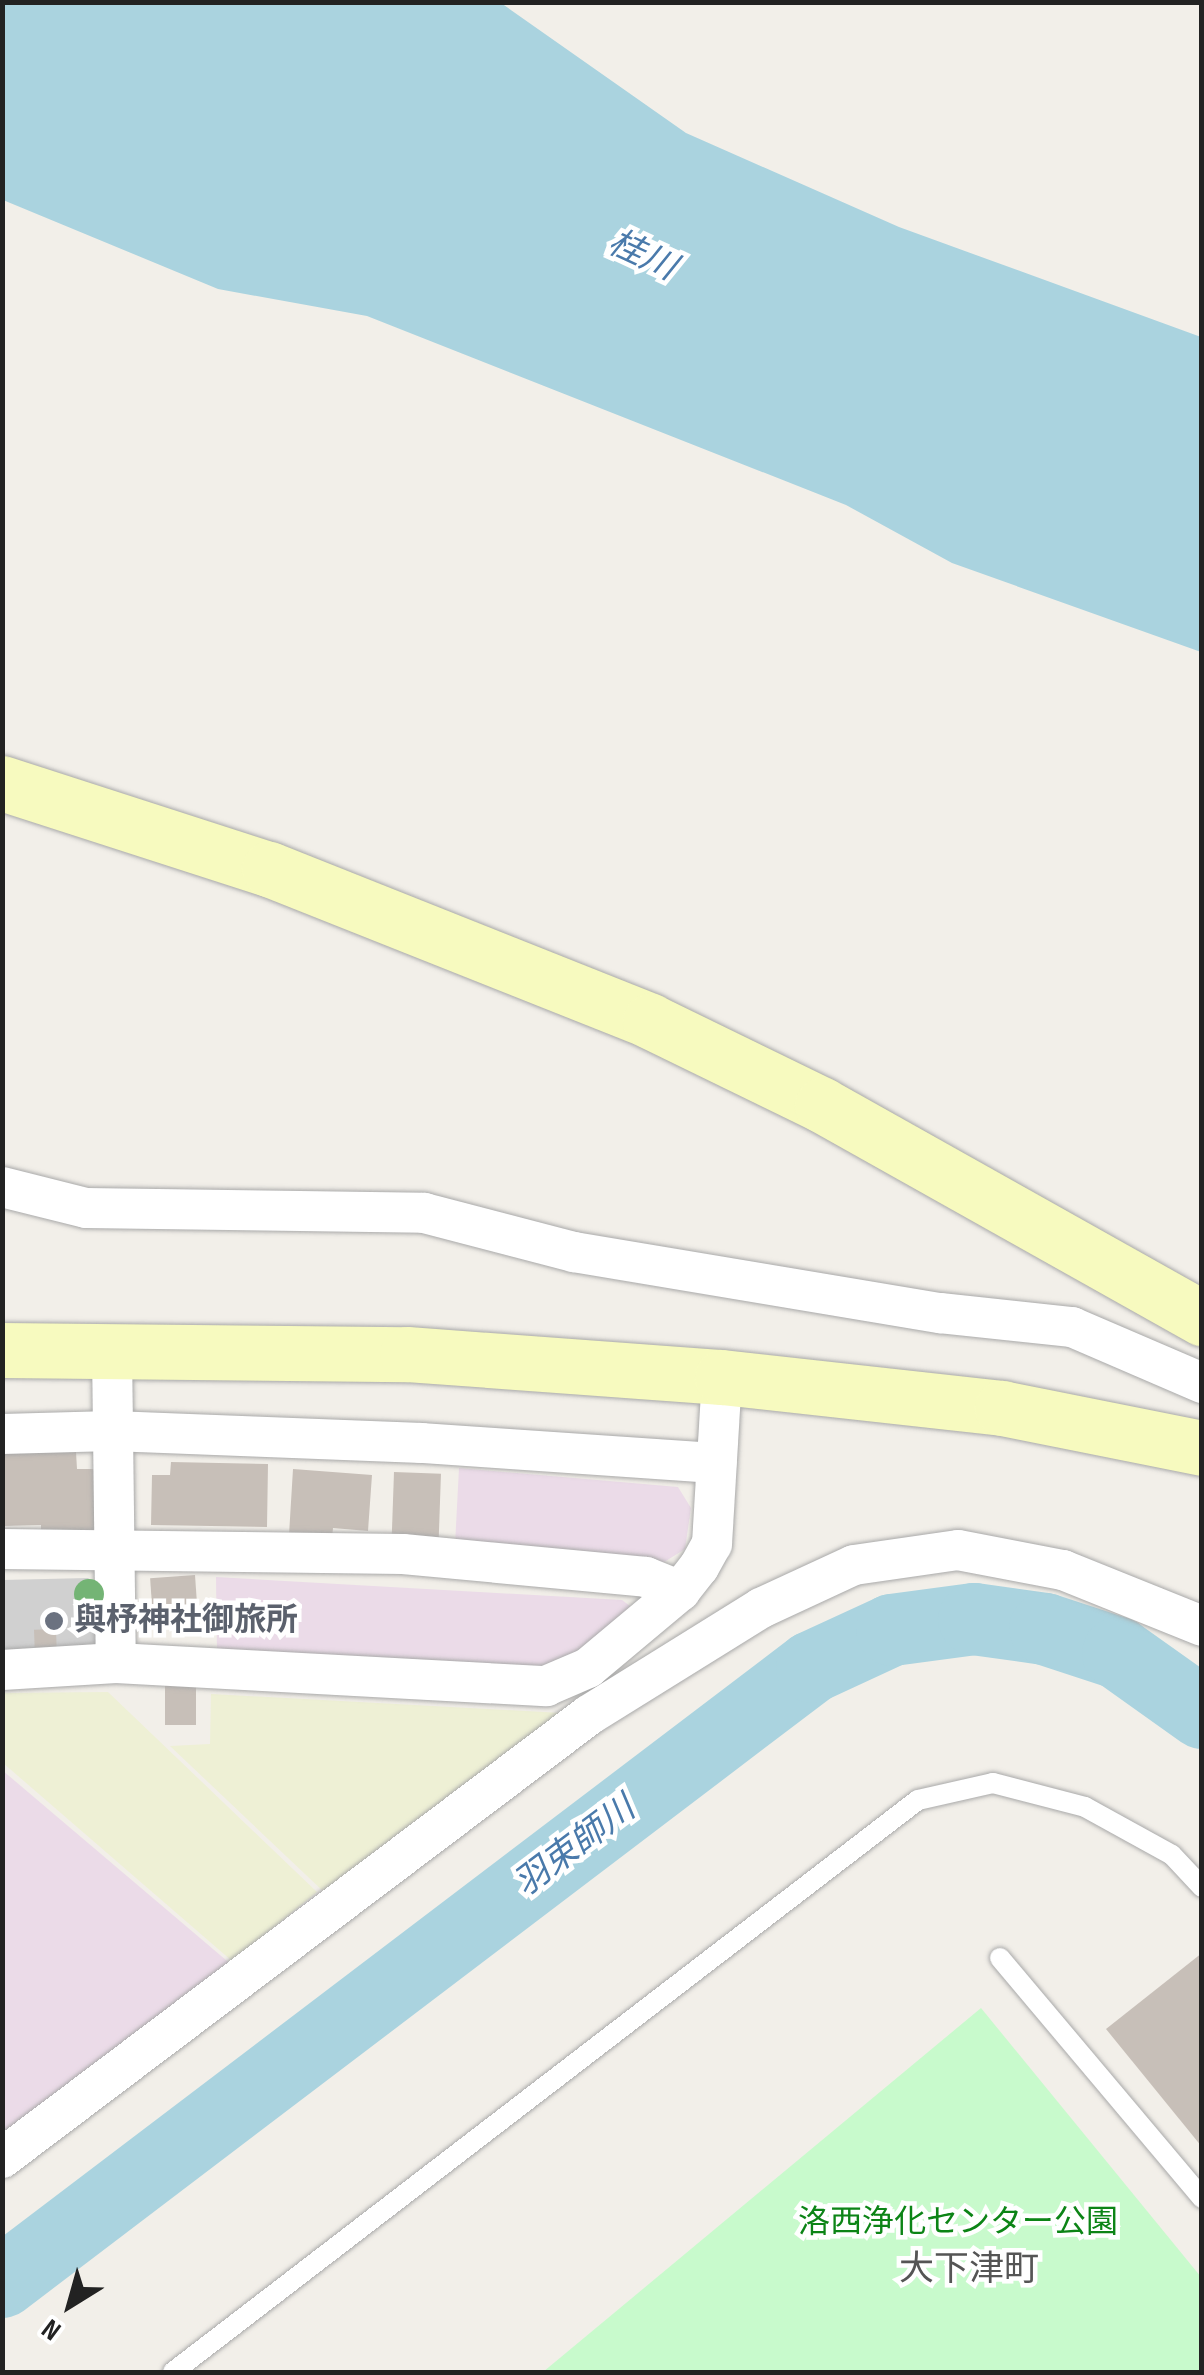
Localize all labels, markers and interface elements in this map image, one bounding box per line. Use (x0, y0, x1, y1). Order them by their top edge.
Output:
water label: 桂川 (601, 222, 683, 290)
place label: 與杼神社御旅所 (74, 1602, 298, 1640)
marker: 與杼神社御旅所 (43, 1610, 65, 1632)
water label: 羽束師川 (506, 1788, 644, 1906)
park label: 洛西浄化センター公園 (798, 2204, 1118, 2242)
district label: 大下津町 (899, 2249, 1039, 2291)
north arrow (20, 2255, 120, 2355)
text: N (36, 2312, 68, 2347)

